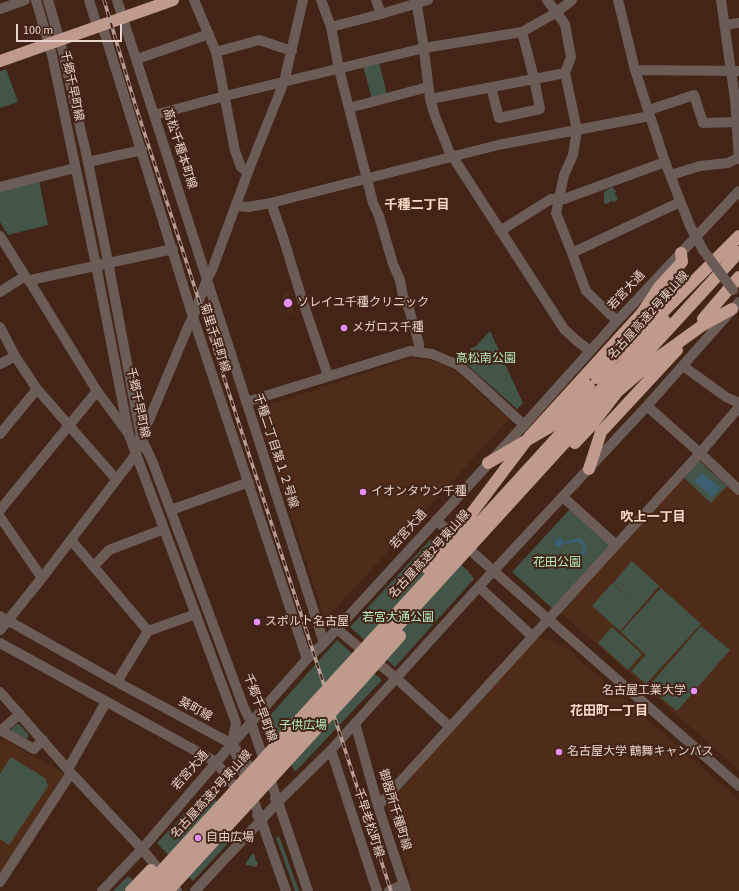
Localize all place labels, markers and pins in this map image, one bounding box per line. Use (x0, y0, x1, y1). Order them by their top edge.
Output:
place label: ソレイユ千種クリニック (297, 296, 429, 310)
marker: ソレイユ千種クリニック (282, 297, 294, 309)
place label: メガロス千種 (352, 321, 424, 335)
marker: メガロス千種 (339, 323, 349, 333)
place label: イオンタウン千種 (371, 485, 467, 499)
marker: イオンタウン千種 (358, 487, 368, 497)
place label: スポルト名古屋 (265, 615, 349, 629)
marker: スポルト名古屋 (252, 617, 262, 627)
place label: 名古屋工業大学 (602, 684, 686, 698)
marker: 名古屋工業大学 (689, 686, 699, 696)
place label: 名古屋大学 鶴舞キャンパス (567, 745, 713, 759)
marker: 名古屋大学 鶴舞キャンパス (554, 747, 564, 757)
place label: 自由広場 (206, 831, 254, 845)
marker: 自由広場 (193, 833, 203, 843)

